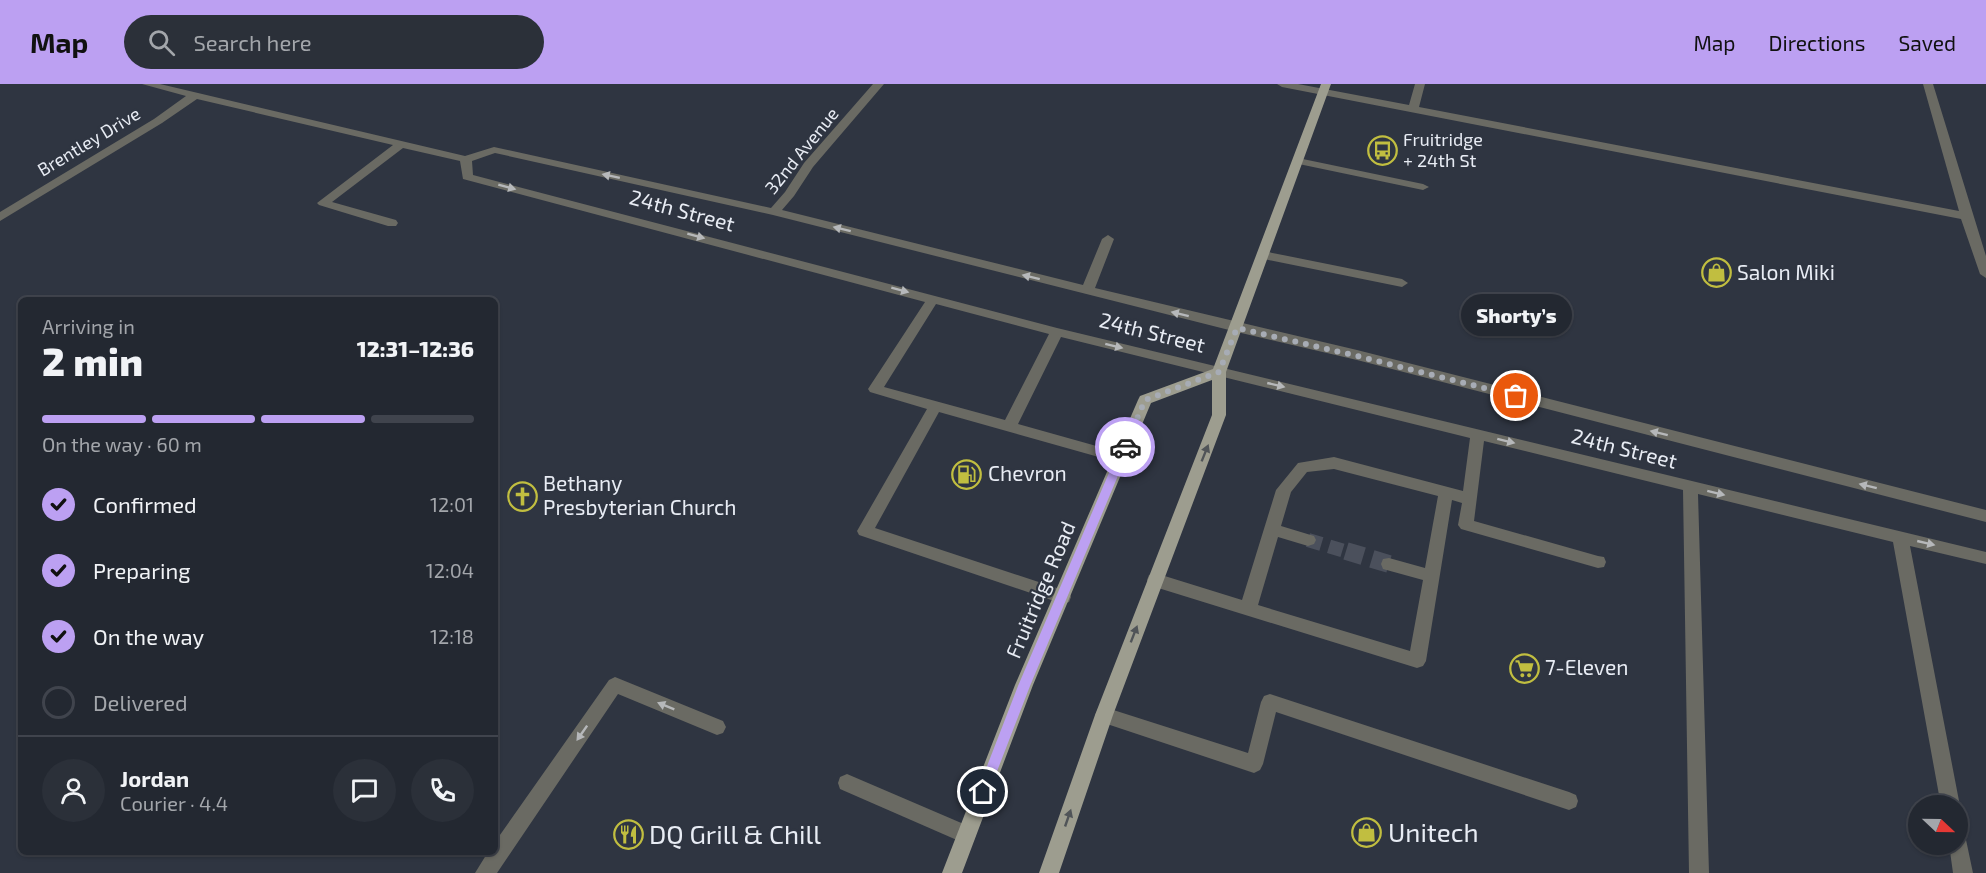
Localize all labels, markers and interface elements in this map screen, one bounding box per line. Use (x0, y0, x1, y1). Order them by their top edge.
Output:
search box (124, 15, 544, 69)
text: Map (30, 25, 88, 59)
icon: search (145, 26, 178, 59)
text: Search here (193, 29, 312, 55)
text: Map (1693, 30, 1736, 55)
text: Directions (1769, 30, 1865, 55)
text: Saved (1898, 30, 1956, 55)
street label: Brentley Drive (33, 102, 144, 180)
street label: 32nd Avenue (760, 103, 843, 198)
place label: Fruitridge + 24th St (1403, 128, 1483, 171)
bus stop icon: Fruitridge + 24th St (1366, 134, 1398, 166)
one-way arrow (601, 171, 620, 180)
one-way arrow (498, 183, 516, 192)
street label: 24th Street (627, 184, 738, 236)
one-way arrow (832, 224, 851, 234)
one-way arrow (687, 232, 705, 241)
shop icon: Salon Miki (1700, 257, 1732, 289)
place label: Salon Miki (1737, 259, 1835, 284)
one-way arrow (1021, 272, 1040, 282)
one-way arrow (891, 286, 909, 296)
callout: Shorty’s (1460, 294, 1571, 336)
text: Shorty’s (1476, 303, 1557, 327)
street label: 24th Street (1097, 306, 1208, 357)
one-way arrow (1171, 309, 1189, 319)
text: Arriving in (42, 314, 135, 338)
text: 12:31–12:36 (357, 335, 474, 361)
text: 2 min (42, 337, 143, 384)
one-way arrow (1105, 341, 1123, 351)
pin (1490, 370, 1541, 421)
icon: bag (1499, 379, 1532, 412)
one-way arrow (1267, 380, 1285, 390)
courier (1095, 417, 1155, 477)
street label: 24th Street (1569, 422, 1680, 473)
one-way arrow (1650, 427, 1668, 437)
icon: car (1109, 431, 1142, 464)
text: On the way · 60 m (42, 432, 202, 456)
one-way arrow (1497, 437, 1515, 447)
one-way arrow (1200, 443, 1210, 461)
fuel station icon: Chevron (951, 458, 983, 490)
place label: Chevron (988, 460, 1067, 485)
place label: Bethany Presbyterian Church (543, 470, 737, 519)
church icon: Bethany Presbyterian Church (506, 480, 538, 512)
one-way arrow (1859, 481, 1877, 490)
icon: check (42, 488, 75, 521)
one-way arrow (1707, 488, 1725, 498)
text: Confirmed (93, 491, 197, 517)
text: 12:01 (430, 492, 474, 516)
street label: Fruitridge Road (1000, 517, 1080, 662)
one-way arrow (1917, 539, 1935, 549)
icon: check (42, 554, 75, 587)
text: Preparing (93, 557, 191, 583)
text: 12:04 (426, 558, 474, 582)
icon: check (42, 620, 75, 653)
text: On the way (93, 623, 204, 649)
text: 12:18 (430, 624, 474, 648)
one-way arrow (1129, 625, 1139, 643)
supermarket icon: 7-Eleven (1508, 652, 1540, 684)
place label: 7-Eleven (1545, 654, 1628, 679)
text: Delivered (93, 689, 188, 715)
one-way arrow (657, 701, 675, 710)
one-way arrow (577, 725, 588, 741)
button: person (42, 759, 105, 822)
button: chat (333, 759, 396, 822)
button: phone (411, 759, 474, 822)
text: Jordan (120, 765, 189, 791)
pin (957, 766, 1008, 817)
icon: home (966, 775, 999, 808)
text: Courier · 4.4 (120, 791, 228, 815)
north arrow (1908, 795, 1968, 855)
map controls (1908, 795, 1968, 855)
one-way arrow (1063, 809, 1073, 827)
place label: Unitech (1388, 816, 1479, 847)
shop icon: Unitech (1351, 817, 1383, 849)
place label: DQ Grill & Chill (649, 818, 821, 849)
restaurant icon: DQ Grill & Chill (612, 819, 644, 851)

